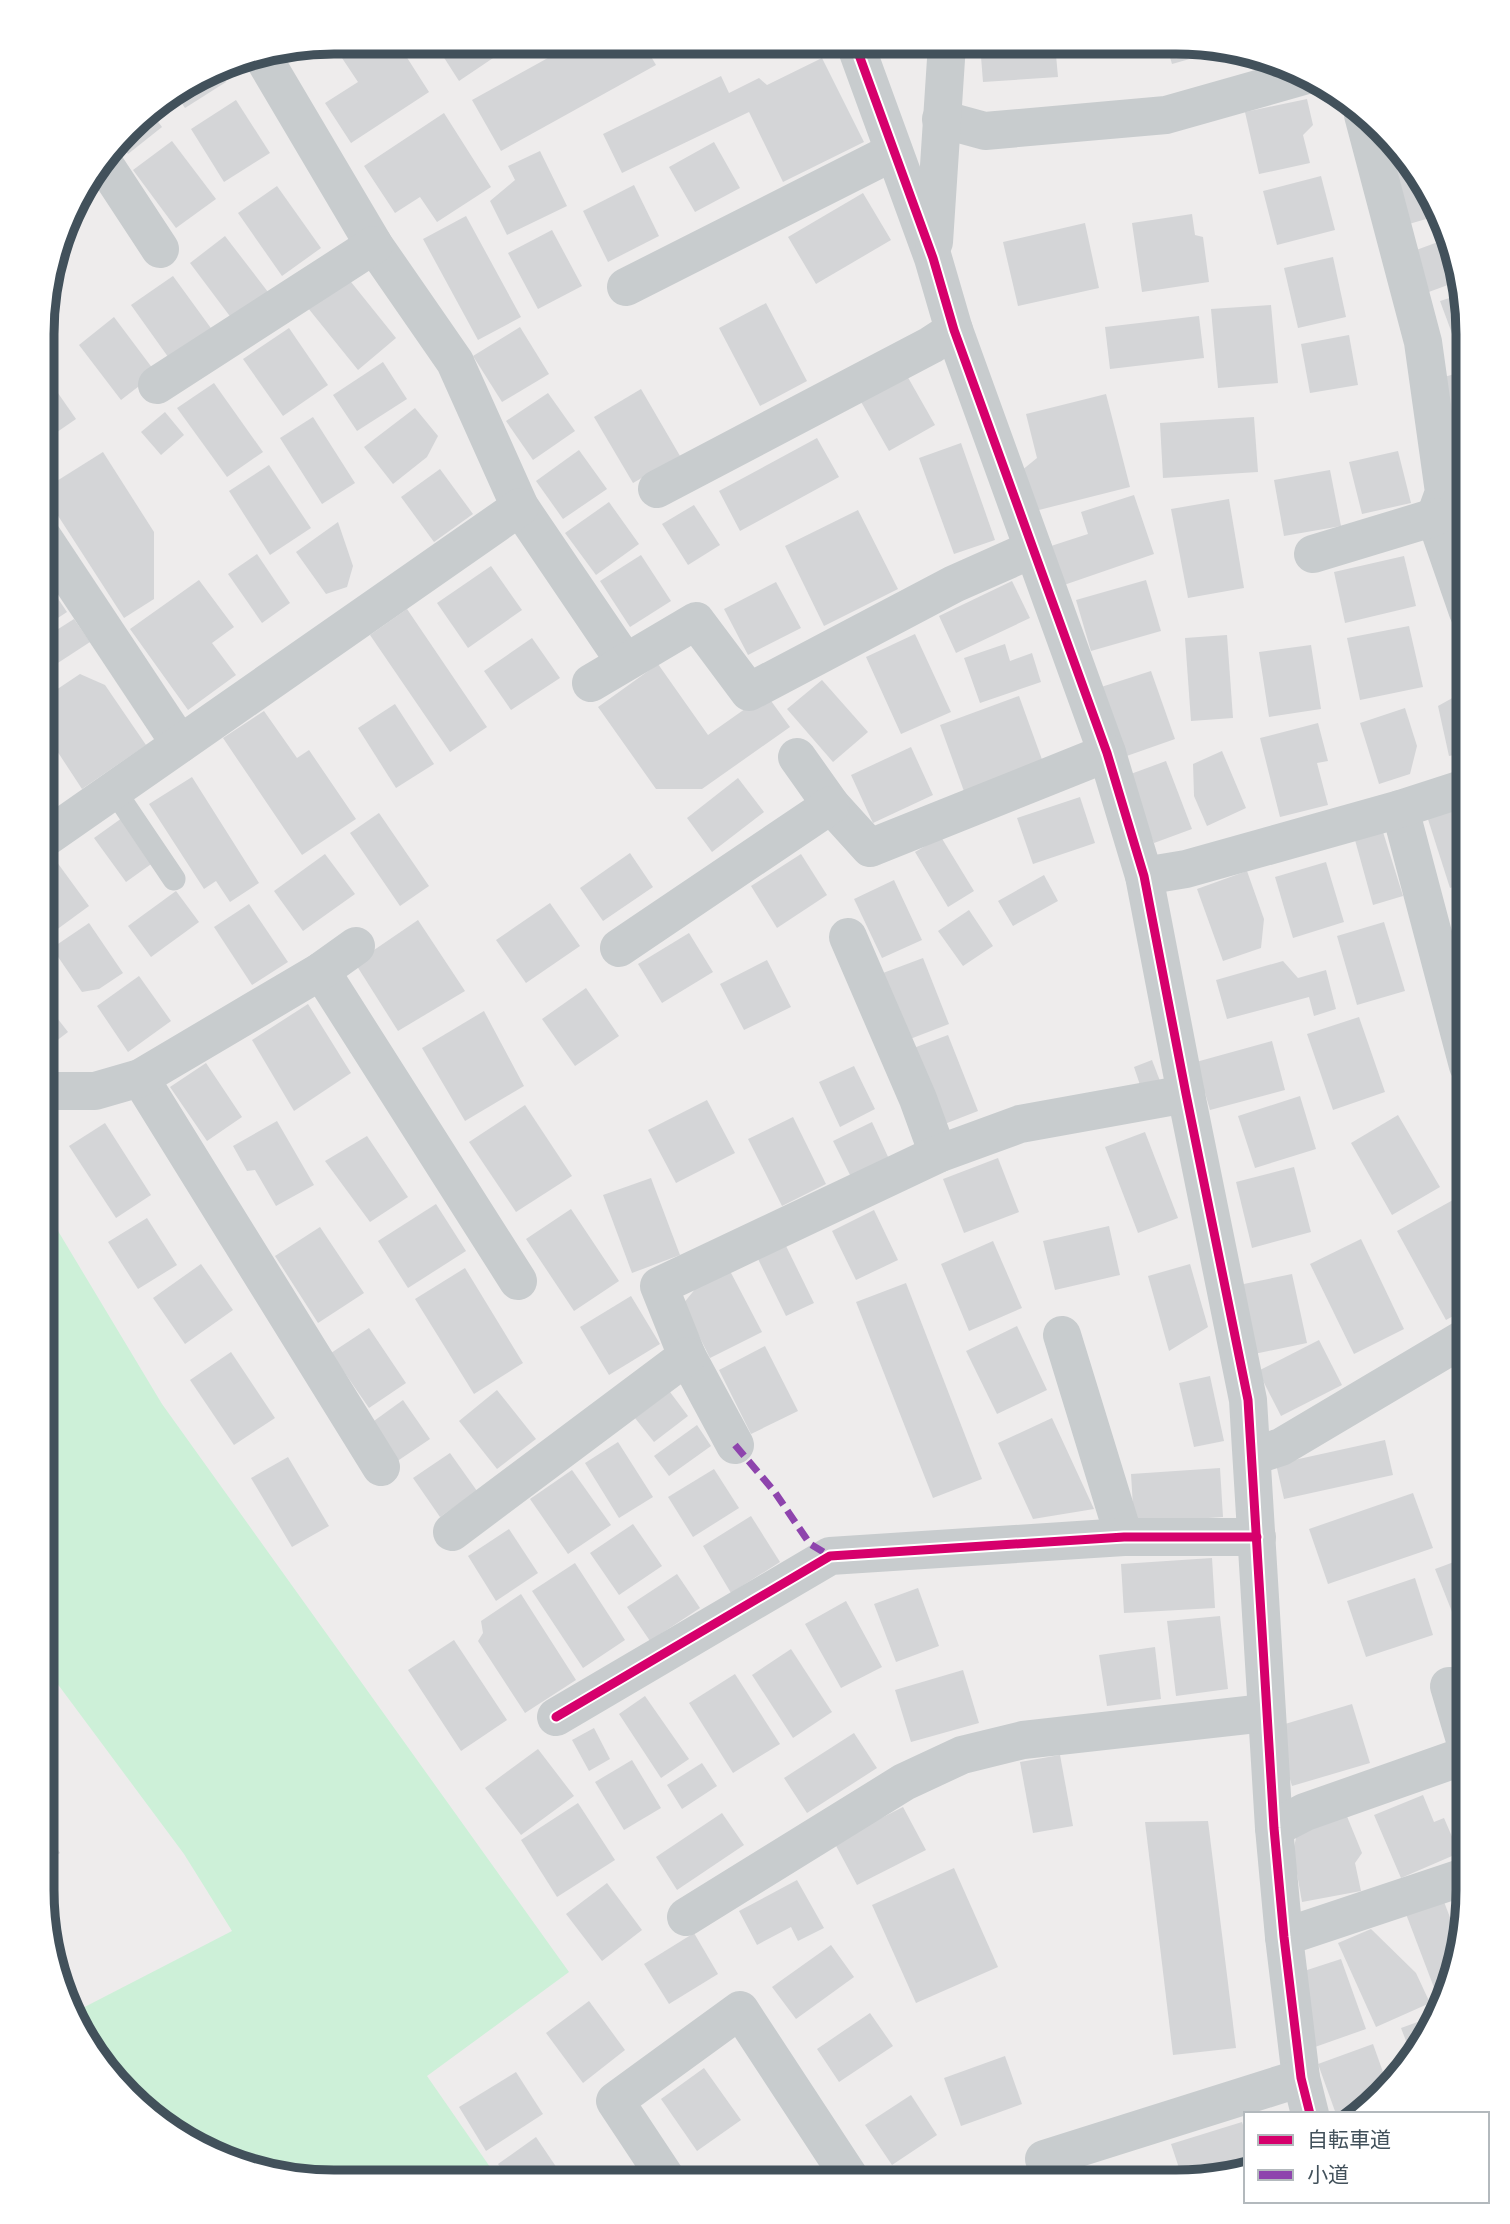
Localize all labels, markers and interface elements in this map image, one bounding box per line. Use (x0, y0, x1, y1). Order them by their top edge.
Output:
legend (1244, 2112, 1489, 2203)
text: 自転車道 (1307, 2125, 1391, 2153)
text: 小道 (1307, 2160, 1349, 2188)

